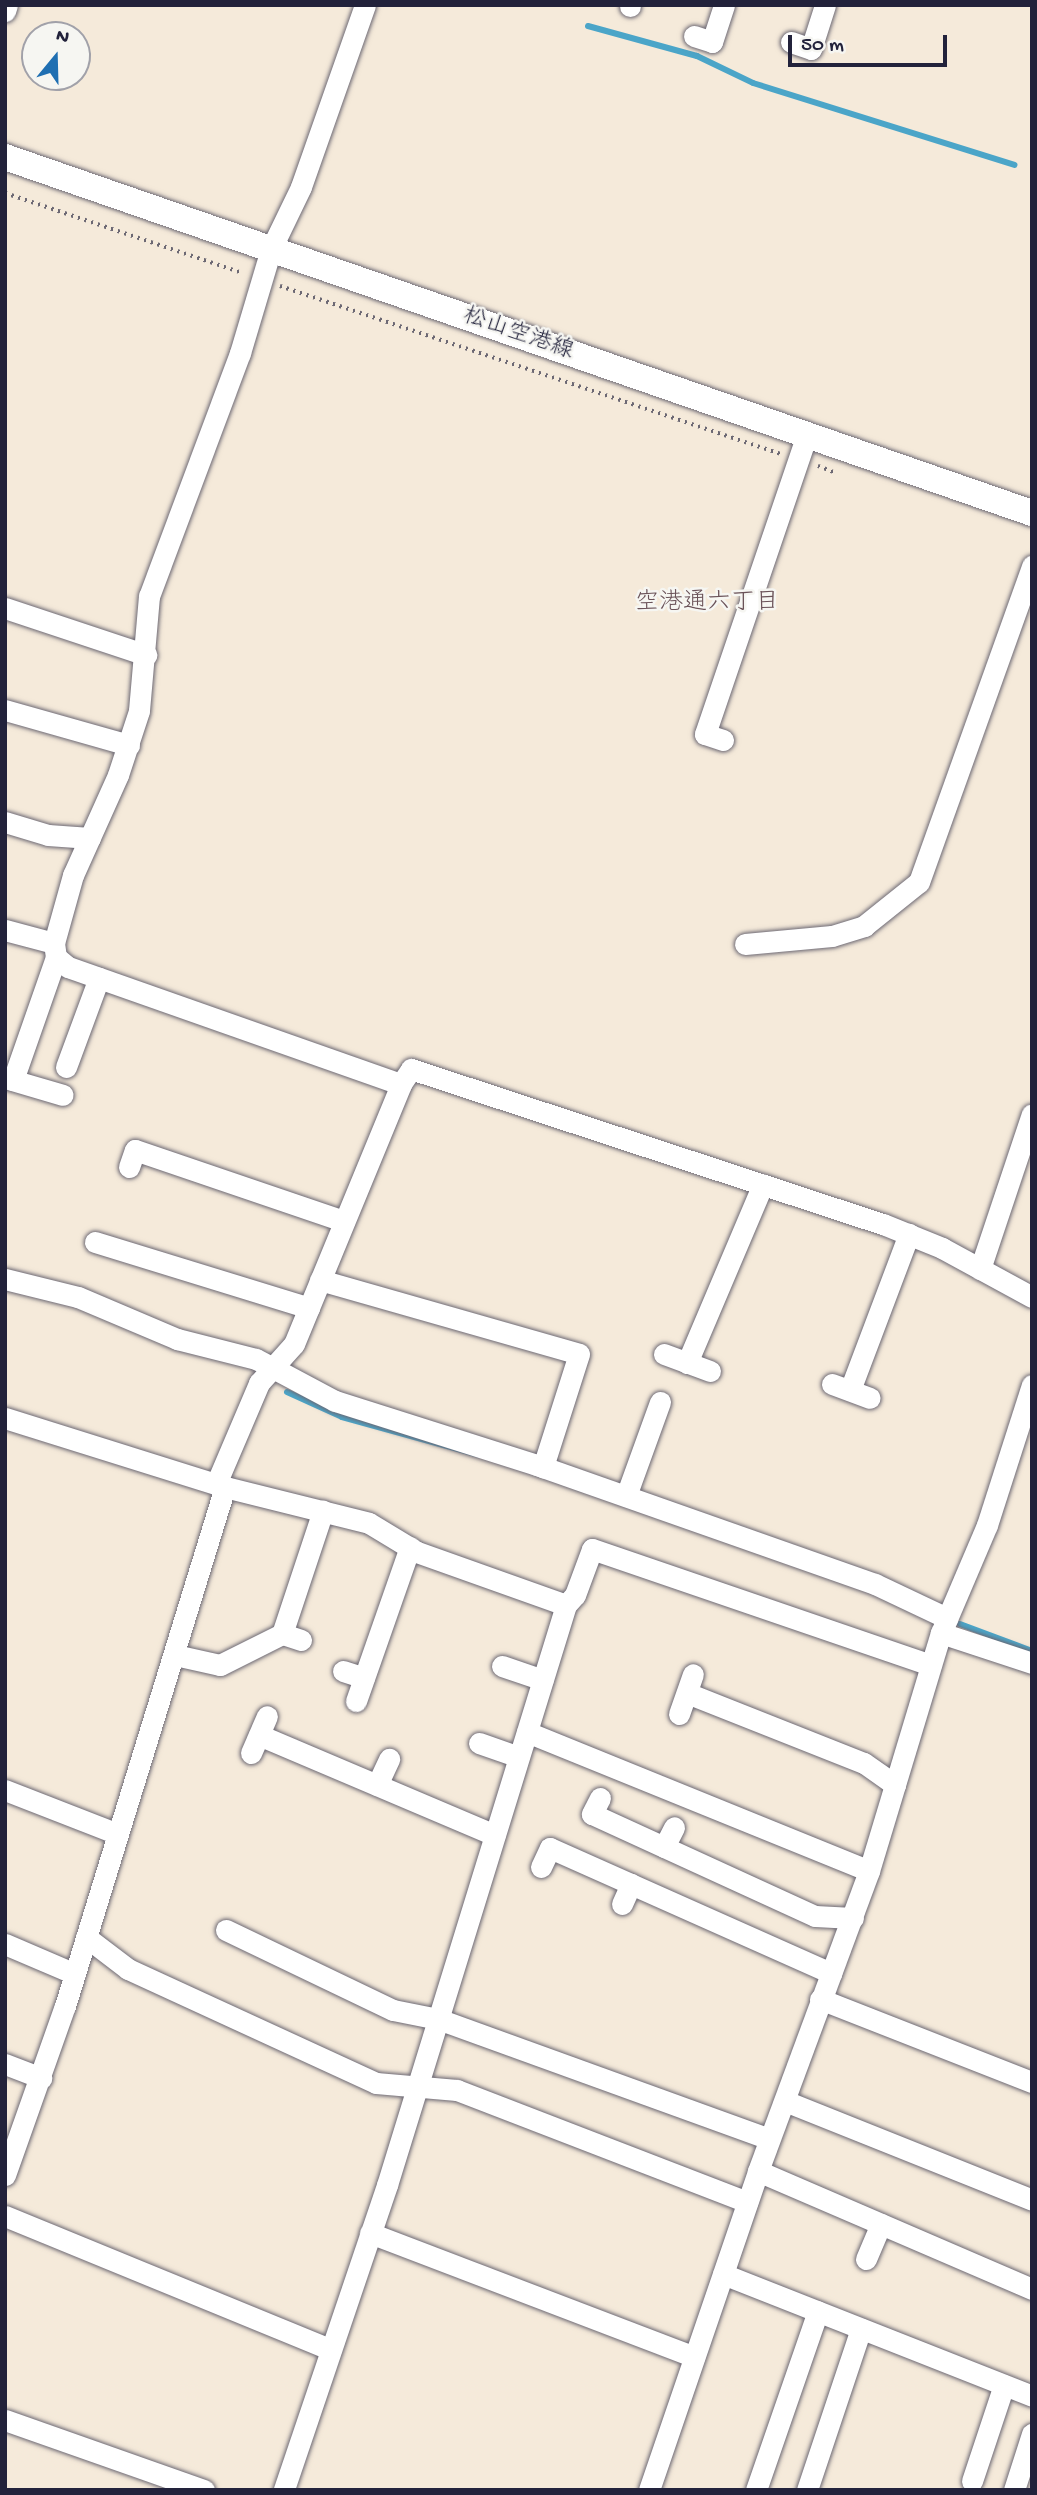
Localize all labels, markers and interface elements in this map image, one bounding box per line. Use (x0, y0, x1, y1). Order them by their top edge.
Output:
north arrow (21, 21, 91, 91)
scale bar (792, 21, 951, 65)
text: N (53, 25, 72, 50)
text: 50 m (801, 34, 844, 59)
street label: 松山空港線 (459, 303, 577, 367)
district label: 空港通六丁目 (635, 590, 779, 618)

